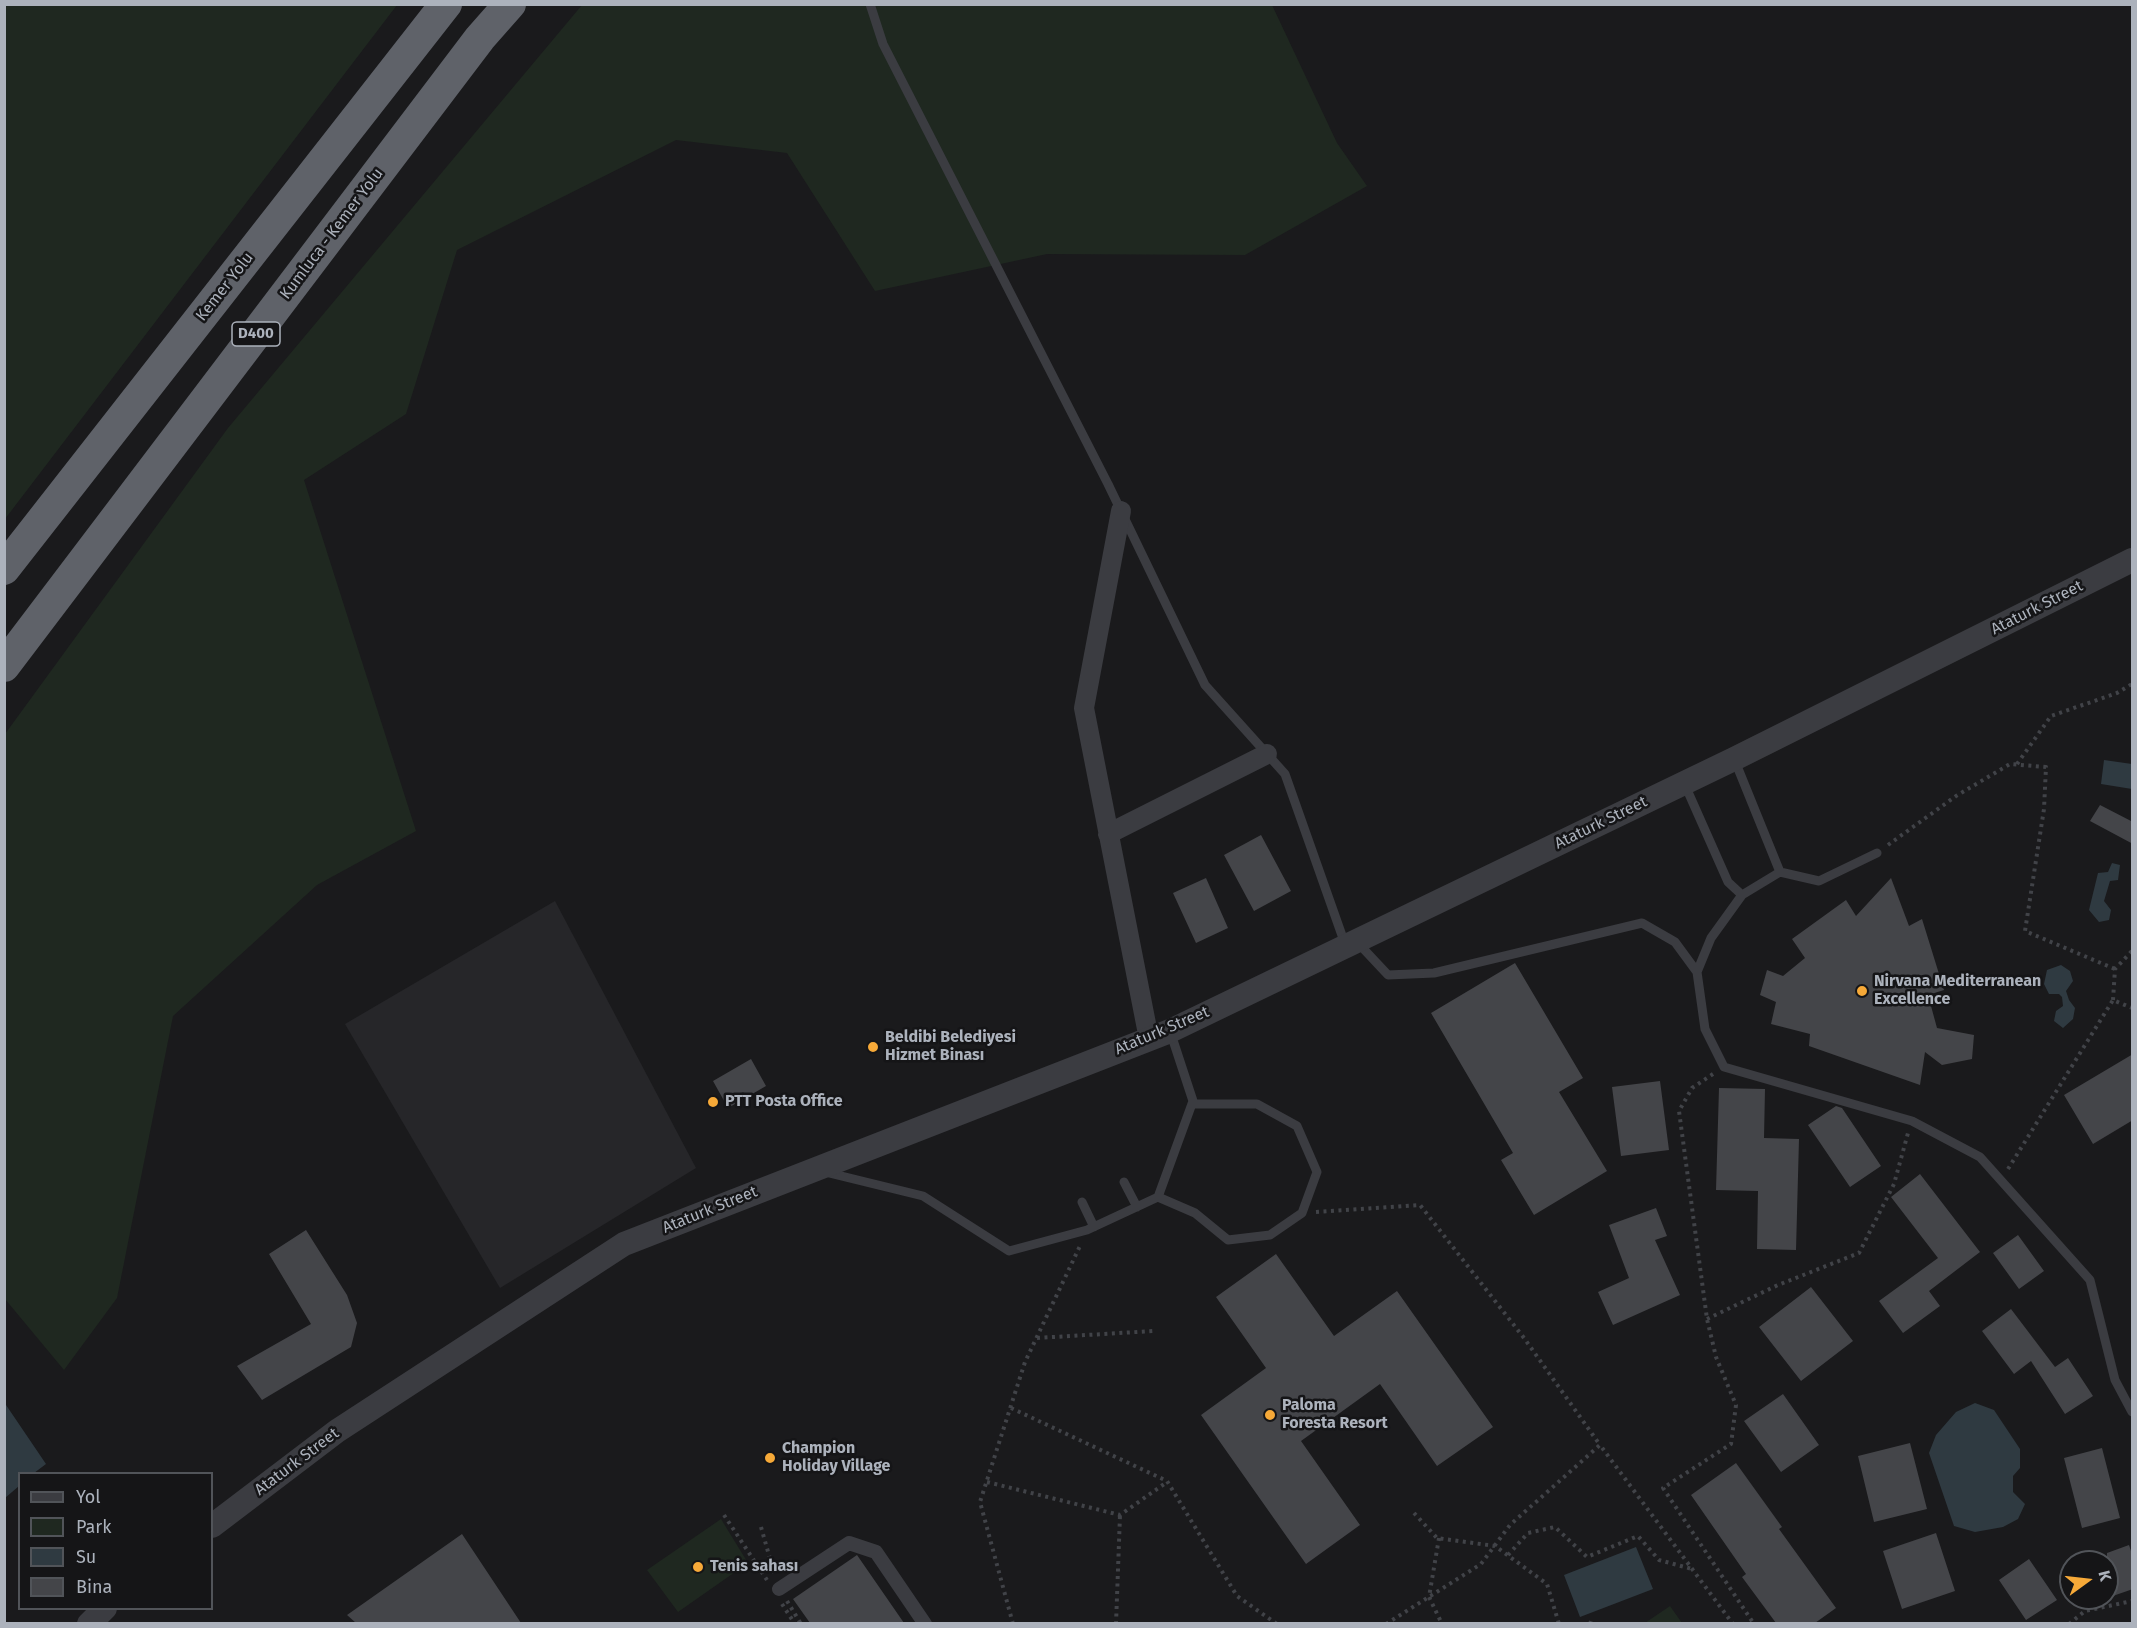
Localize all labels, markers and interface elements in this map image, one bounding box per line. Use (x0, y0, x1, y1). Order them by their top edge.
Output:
street label: Kumluca - Kemer Yolu (276, 165, 388, 303)
street label: Kemer Yolu (192, 249, 258, 325)
road number: D400 (232, 322, 280, 346)
street label: Ataturk Street (1988, 577, 2086, 639)
street label: Ataturk Street (1552, 792, 1650, 854)
place label: Nirvana Mediterranean Excellence (1874, 972, 2041, 1010)
marker: Nirvana Mediterranean Excellence (1855, 984, 1869, 998)
street label: Ataturk Street (1112, 1003, 1212, 1059)
place label: Beldibi Belediyesi Hizmet Binası (885, 1028, 1016, 1066)
marker: Beldibi Belediyesi Hizmet Binası (866, 1040, 880, 1054)
place label: PTT Posta Office (725, 1092, 843, 1112)
marker: PTT Posta Office (706, 1095, 720, 1109)
street label: Ataturk Street (660, 1182, 760, 1238)
place label: Paloma Foresta Resort (1282, 1396, 1388, 1434)
marker: Paloma Foresta Resort (1263, 1408, 1277, 1422)
street label: Ataturk Street (251, 1424, 343, 1500)
place label: Champion Holiday Village (782, 1439, 890, 1477)
marker: Champion Holiday Village (763, 1451, 777, 1465)
legend (18, 1472, 213, 1610)
text: Yol (76, 1486, 101, 1508)
text: Park (76, 1516, 111, 1538)
text: Su (76, 1546, 96, 1568)
north arrow (2059, 1550, 2119, 1610)
place label: Tenis sahası (710, 1557, 798, 1577)
marker: Tenis sahası (691, 1560, 705, 1574)
text: K (2094, 1568, 2115, 1583)
text: Bina (76, 1576, 112, 1598)

